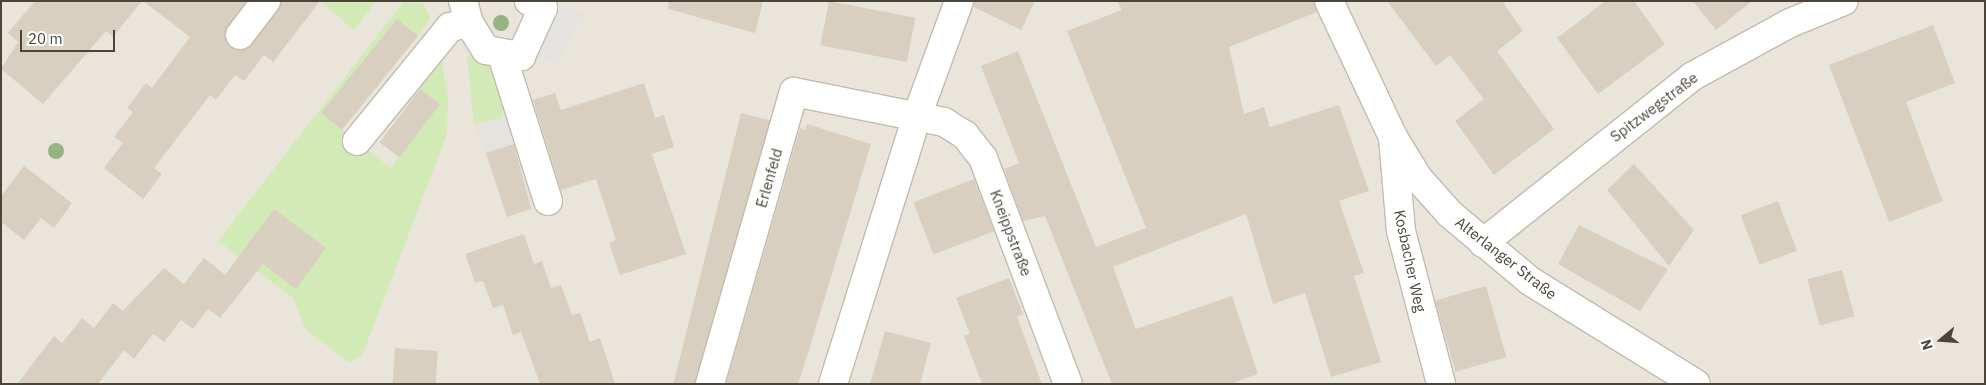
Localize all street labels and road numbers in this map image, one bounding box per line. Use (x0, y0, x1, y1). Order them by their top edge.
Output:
street label: Spitzwegstraße (1607, 68, 1701, 146)
street label: Erlenfeld (752, 146, 786, 210)
street label: Kneippstraße (986, 187, 1036, 279)
street label: Kosbacher Weg (1390, 208, 1430, 314)
street label: Alterlanger Straße (1452, 213, 1560, 303)

